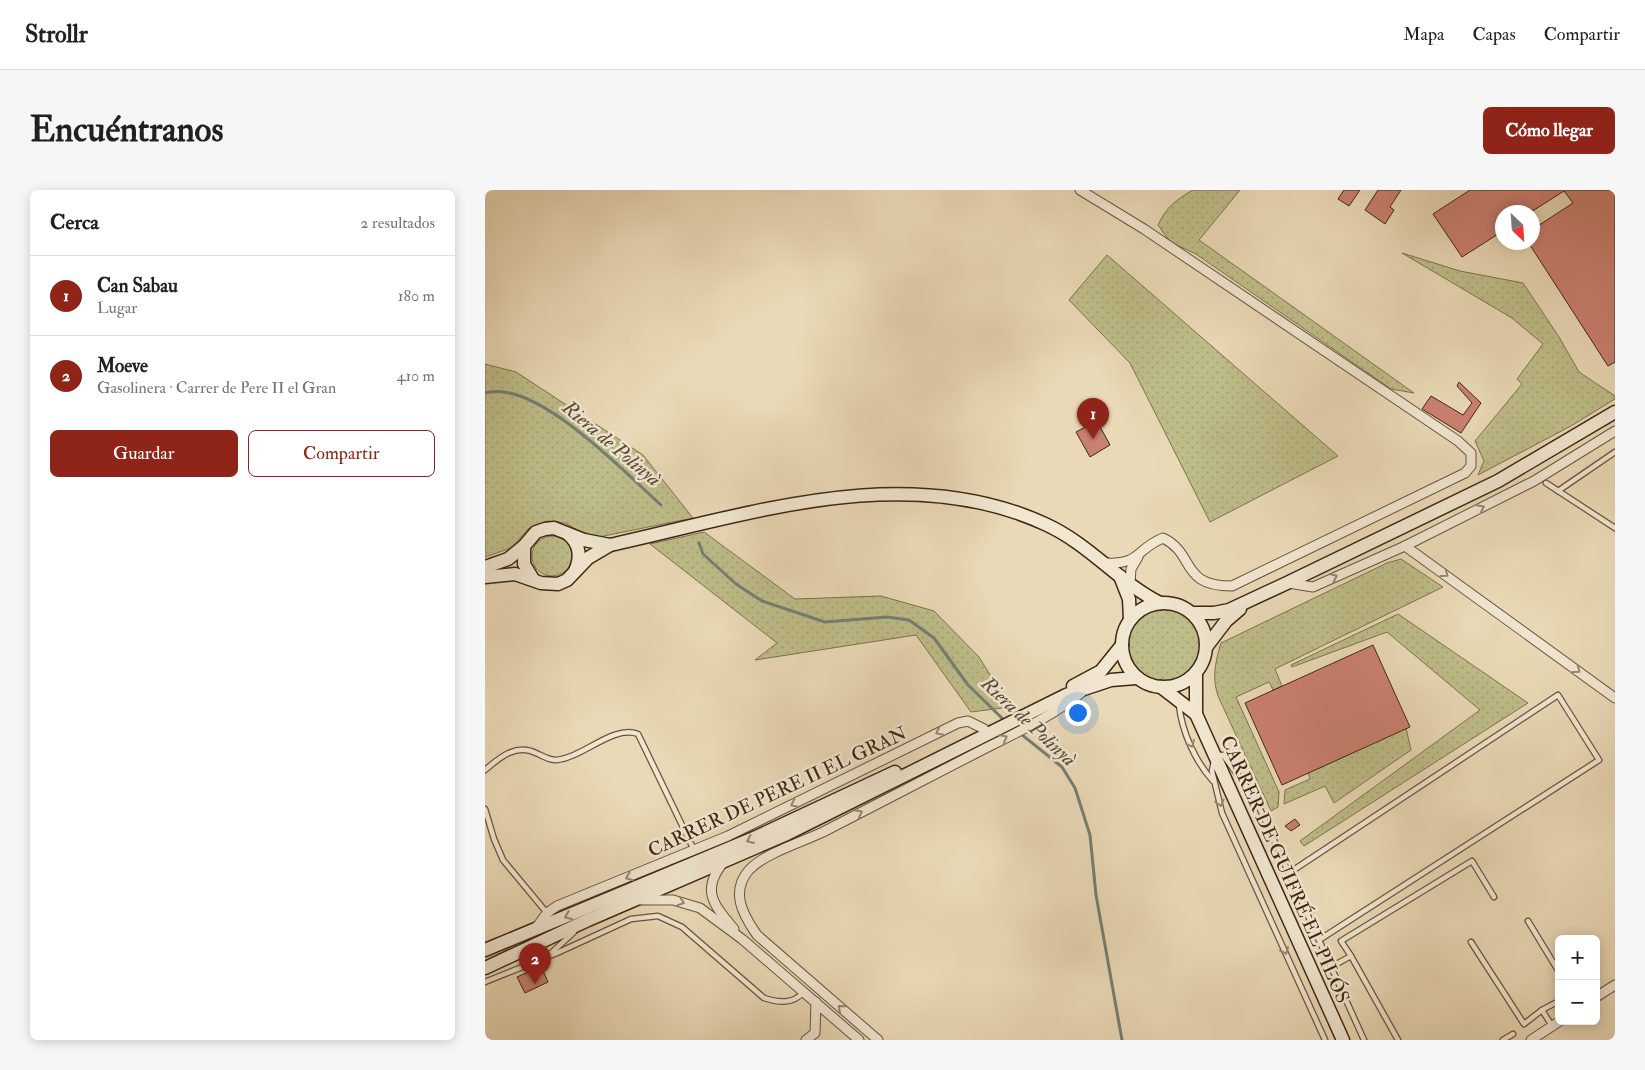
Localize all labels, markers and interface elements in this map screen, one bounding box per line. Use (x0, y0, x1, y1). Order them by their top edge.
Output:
text: Strollr (25, 19, 88, 50)
text: Mapa (1403, 23, 1445, 46)
text: Capas (1473, 23, 1516, 46)
text: Compartir (1544, 23, 1620, 46)
button: Cómo llegar (1483, 107, 1615, 154)
text: Encuéntranos (30, 108, 223, 152)
north arrow (1495, 205, 1540, 250)
text: Cerca (50, 209, 99, 236)
text: 2 resultados (360, 213, 435, 233)
text: Can Sabau (97, 274, 178, 298)
text: 1 (63, 286, 69, 306)
text: 180 m (398, 286, 435, 306)
text: Lugar (97, 298, 137, 318)
text: Moeve (97, 354, 148, 378)
text: 2 (62, 366, 70, 386)
text: 410 m (397, 366, 435, 386)
text: Gasolinera · Carrer de Pere II el Gran (97, 378, 336, 398)
water label: Riera de Polinyà (557, 394, 666, 492)
pin: 1 (1077, 398, 1109, 439)
button: Guardar (50, 430, 238, 477)
button: Compartir (248, 430, 435, 477)
one-way arrow (1475, 504, 1484, 514)
one-way arrow (1439, 568, 1449, 577)
one-way arrow (1329, 573, 1338, 583)
one-way arrow (1571, 664, 1581, 673)
water label: Riera de Polinyà (975, 670, 1081, 772)
your location (1065, 700, 1091, 726)
street label: CARRER DE PERE II EL GRAN (644, 721, 911, 863)
one-way arrow (935, 726, 944, 736)
street label: CARRER DE GUIFRÉ EL PILÓS (1215, 731, 1357, 1007)
one-way arrow (998, 735, 1007, 745)
one-way arrow (1185, 739, 1196, 748)
one-way arrow (790, 798, 799, 808)
one-way arrow (1214, 798, 1224, 807)
one-way arrow (854, 809, 863, 819)
one-way arrow (746, 833, 755, 844)
one-way arrow (625, 871, 634, 881)
one-way arrow (676, 897, 685, 907)
one-way arrow (564, 909, 573, 920)
map controls (1555, 935, 1600, 1025)
button: + (1555, 935, 1600, 980)
pin: 2 (519, 943, 551, 984)
one-way arrow (1279, 946, 1289, 955)
button: − (1555, 980, 1600, 1025)
one-way arrow (838, 1005, 847, 1014)

